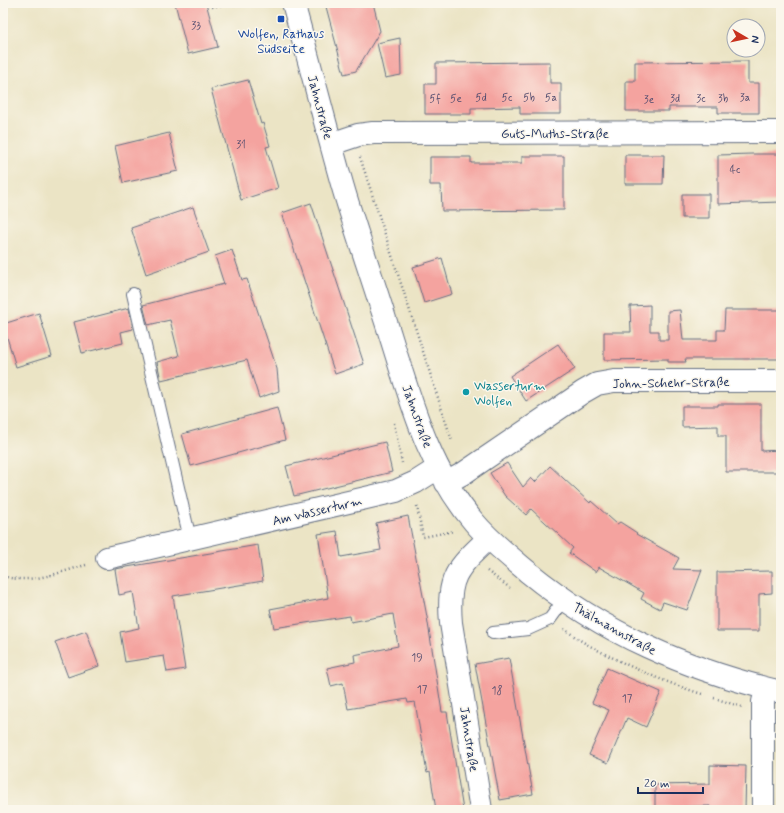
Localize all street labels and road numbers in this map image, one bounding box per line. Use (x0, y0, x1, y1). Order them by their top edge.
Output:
street label: Jahnstraße (303, 73, 336, 141)
street label: Guts-Muths-Straße (501, 126, 609, 143)
street label: John-Schehr-Straße (612, 374, 730, 393)
street label: Jahnstraße (397, 383, 436, 450)
street label: Am Wasserturm (271, 493, 364, 530)
street label: Thälmannstraße (569, 599, 659, 659)
street label: Jahnstraße (455, 705, 482, 773)

